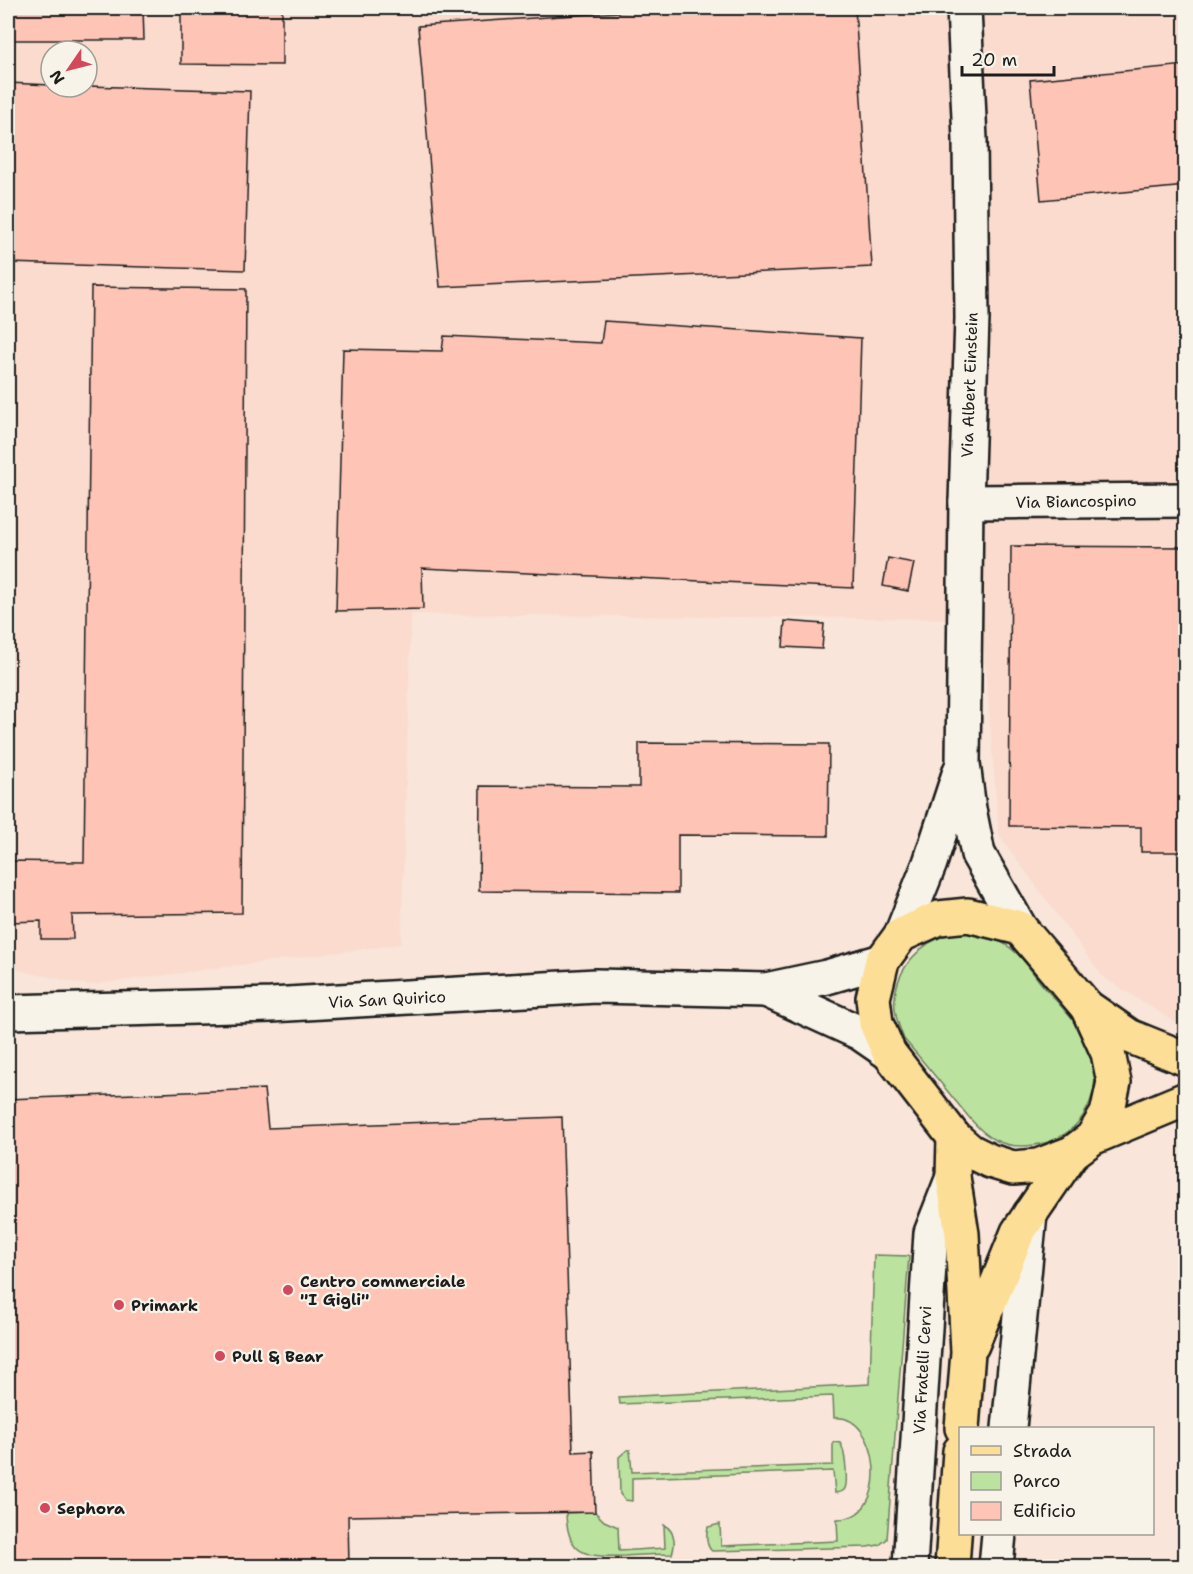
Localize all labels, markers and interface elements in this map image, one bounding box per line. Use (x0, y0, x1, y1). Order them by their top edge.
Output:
north arrow (39, 39, 99, 99)
scale bar (962, 39, 1054, 77)
text: 20 m (971, 48, 1017, 72)
text: N (45, 66, 69, 89)
street label: Via Albert Einstein (956, 312, 983, 458)
street label: Via Biancospino (1015, 490, 1137, 513)
street label: Via San Quirico (328, 986, 447, 1013)
place label: Centro commerciale "I Gigli" (300, 1271, 466, 1310)
marker: Centro commerciale "I Gigli" (281, 1283, 295, 1297)
place label: Primark (131, 1295, 198, 1316)
marker: Primark (112, 1298, 126, 1312)
street label: Via Fratelli Cervi (909, 1305, 936, 1435)
place label: Pull & Bear (232, 1346, 324, 1367)
marker: Pull & Bear (213, 1349, 227, 1363)
legend (959, 1427, 1154, 1535)
text: Strada (1013, 1439, 1072, 1463)
text: Parco (1013, 1469, 1061, 1493)
place label: Sephora (57, 1498, 125, 1519)
text: Edificio (1013, 1499, 1076, 1523)
marker: Sephora (38, 1501, 52, 1515)

